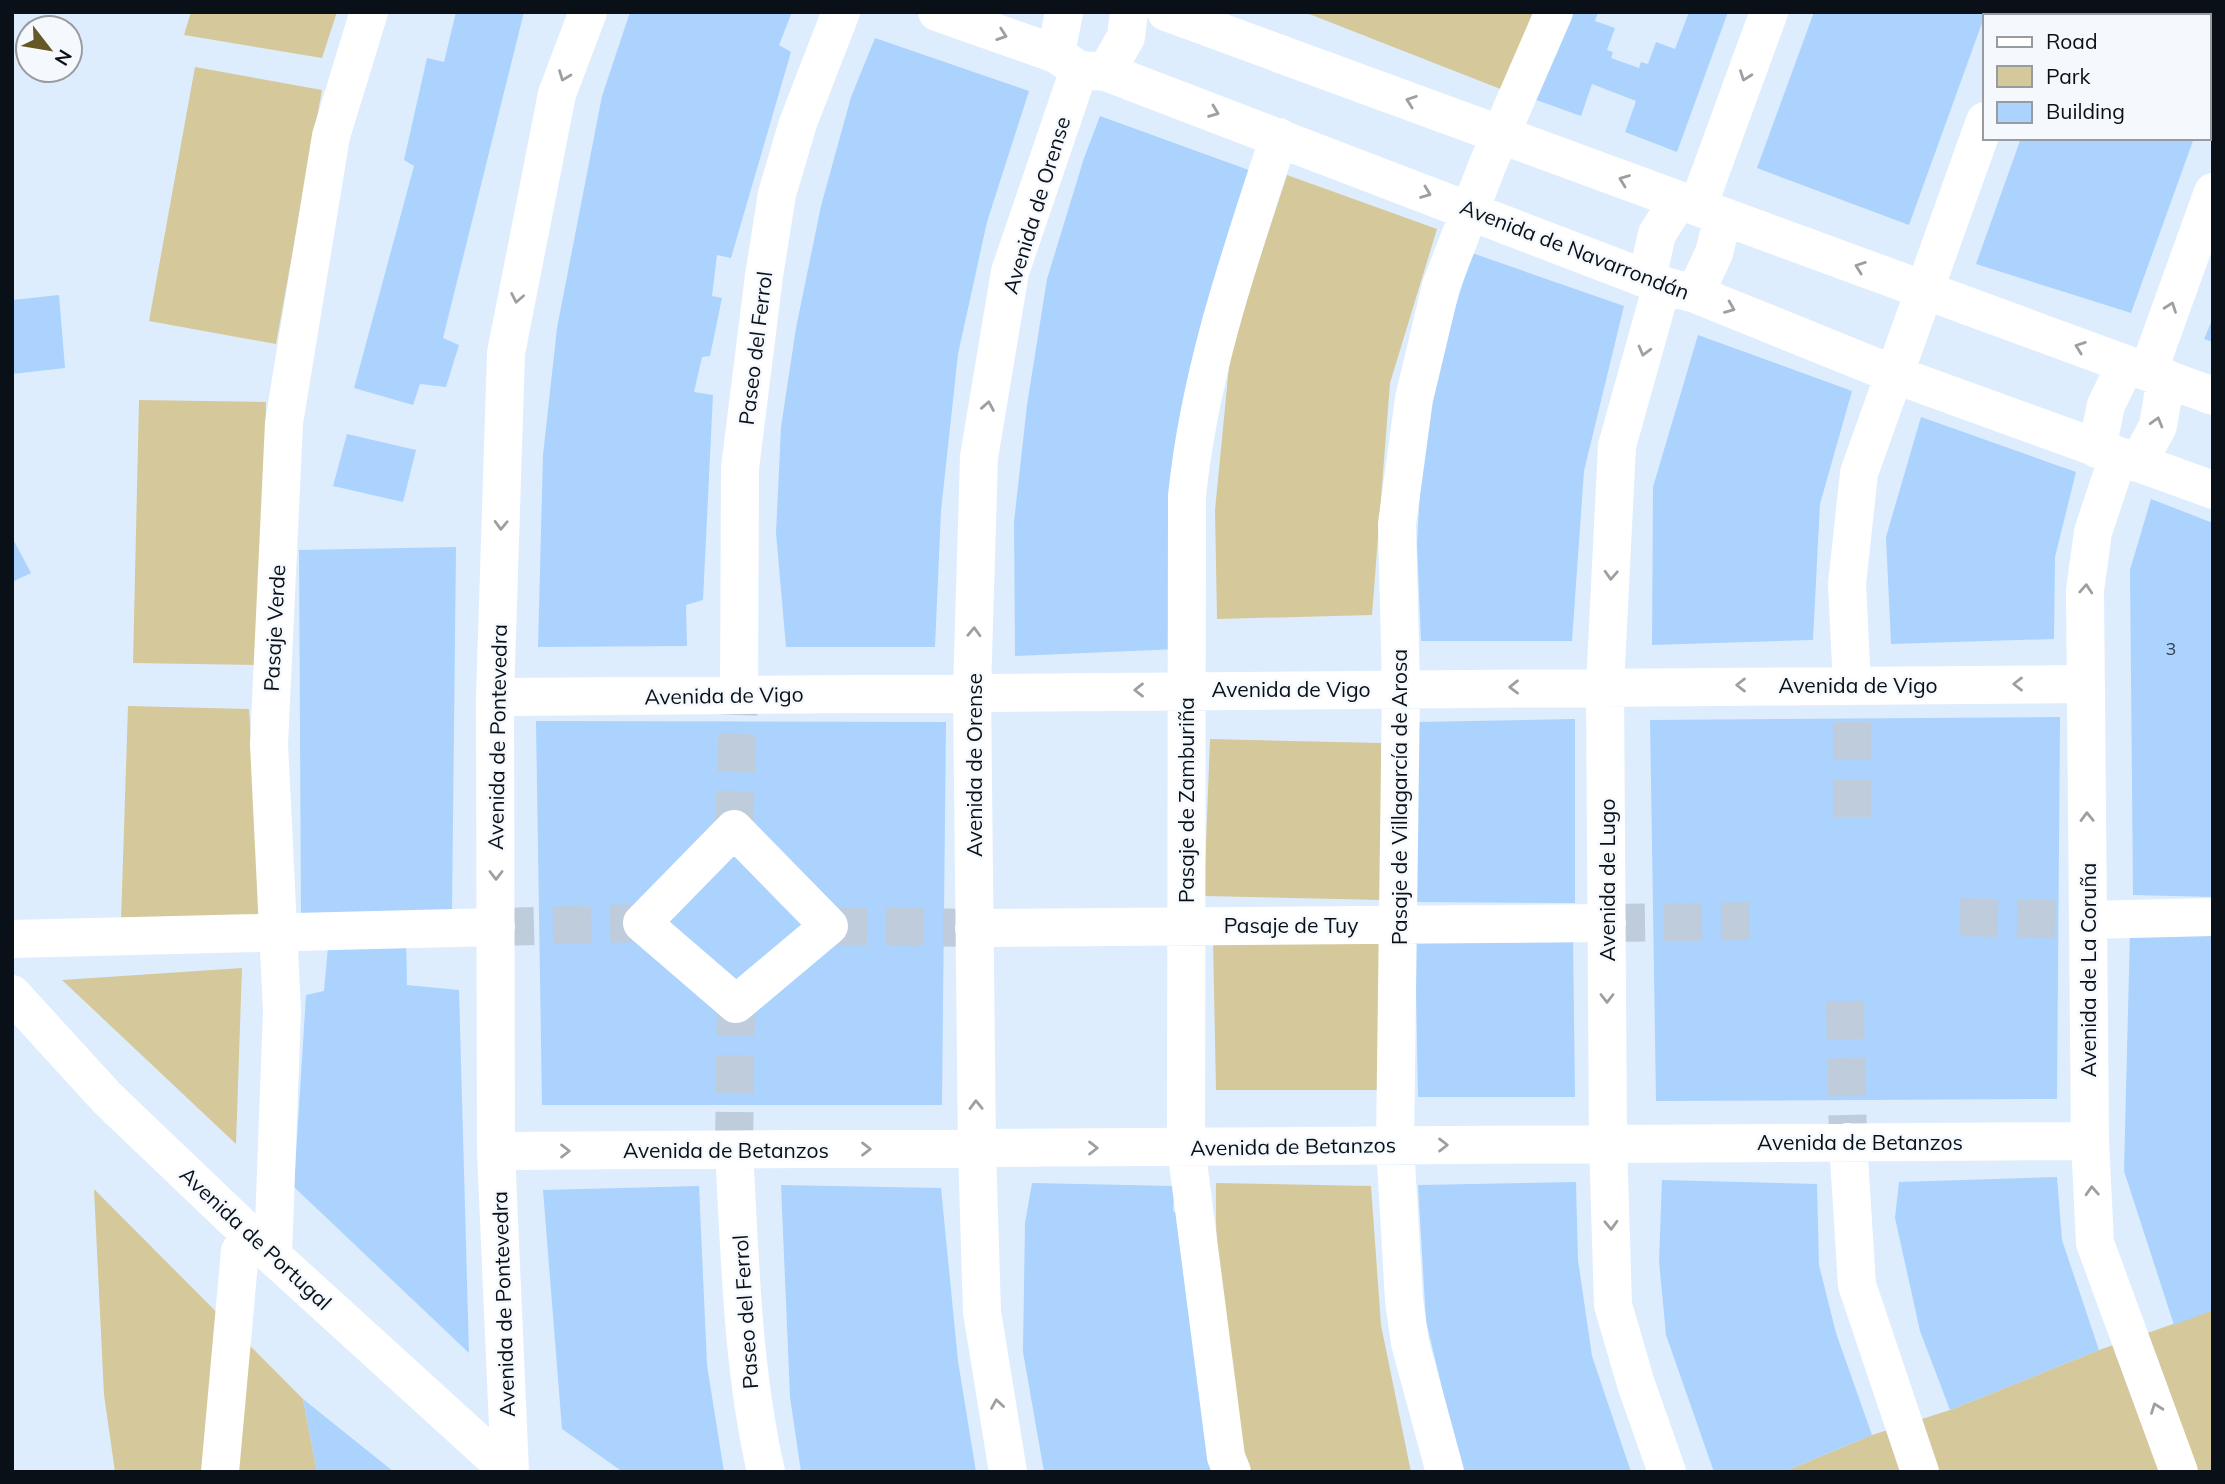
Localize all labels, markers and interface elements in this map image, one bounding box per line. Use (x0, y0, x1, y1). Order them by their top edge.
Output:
north arrow (14, 14, 84, 84)
legend (1983, 14, 2211, 140)
one-way arrow (995, 27, 1007, 41)
text: Road (2046, 28, 2097, 54)
text: N (50, 45, 78, 70)
text: Park (2046, 63, 2090, 89)
one-way arrow (559, 70, 573, 82)
one-way arrow (1740, 70, 1754, 82)
one-way arrow (1405, 95, 1417, 109)
text: Building (2046, 98, 2125, 124)
one-way arrow (1207, 104, 1219, 118)
street label: Avenida de Orense (997, 113, 1075, 297)
one-way arrow (1618, 175, 1630, 189)
one-way arrow (1420, 185, 1432, 199)
street label: Avenida de Navarrondán (1457, 193, 1693, 305)
one-way arrow (1855, 261, 1867, 275)
street label: Paseo del Ferrol (733, 270, 777, 426)
one-way arrow (510, 292, 525, 304)
one-way arrow (1724, 300, 1736, 314)
one-way arrow (2163, 302, 2177, 314)
one-way arrow (2074, 342, 2086, 356)
one-way arrow (1637, 345, 1652, 357)
one-way arrow (980, 400, 995, 412)
one-way arrow (2149, 417, 2163, 429)
one-way arrow (493, 520, 508, 531)
street label: Pasaje Verde (258, 564, 290, 692)
one-way arrow (1603, 569, 1618, 580)
one-way arrow (2078, 583, 2093, 594)
street label: Avenida de Pontevedra (482, 624, 512, 850)
one-way arrow (966, 627, 982, 637)
house number: 3 (2166, 637, 2176, 660)
street label: Pasaje de Villagarcía de Arosa (1386, 649, 1412, 945)
street label: Avenida de Vigo (1778, 672, 1938, 698)
street label: Avenida de Orense (961, 673, 987, 857)
street label: Avenida de Vigo (1211, 676, 1371, 702)
one-way arrow (2012, 676, 2022, 692)
one-way arrow (1735, 677, 1746, 693)
one-way arrow (1508, 679, 1518, 695)
street label: Avenida de Vigo (644, 681, 804, 709)
one-way arrow (1133, 682, 1144, 698)
street label: Pasaje de Zamburiña (1173, 697, 1199, 903)
street label: Avenida de Lugo (1594, 799, 1620, 961)
one-way arrow (2079, 811, 2095, 821)
street label: Avenida de La Coruña (2075, 863, 2101, 1077)
one-way arrow (488, 870, 504, 880)
street label: Pasaje de Tuy (1224, 912, 1358, 938)
one-way arrow (1599, 993, 1615, 1004)
one-way arrow (969, 1099, 984, 1110)
street label: Avenida de Betanzos (1757, 1129, 1963, 1155)
street label: Avenida de Betanzos (1190, 1131, 1396, 1161)
street label: Avenida de Betanzos (623, 1137, 829, 1163)
one-way arrow (1438, 1137, 1449, 1152)
one-way arrow (1088, 1140, 1099, 1155)
one-way arrow (861, 1141, 871, 1157)
one-way arrow (560, 1143, 570, 1159)
street label: Avenida de Portugal (175, 1161, 337, 1315)
one-way arrow (2085, 1185, 2100, 1196)
street label: Avenida de Pontevedra (486, 1191, 520, 1417)
one-way arrow (1603, 1220, 1618, 1231)
street label: Paseo del Ferrol (727, 1234, 763, 1390)
one-way arrow (990, 1399, 1005, 1410)
one-way arrow (2150, 1402, 2164, 1414)

